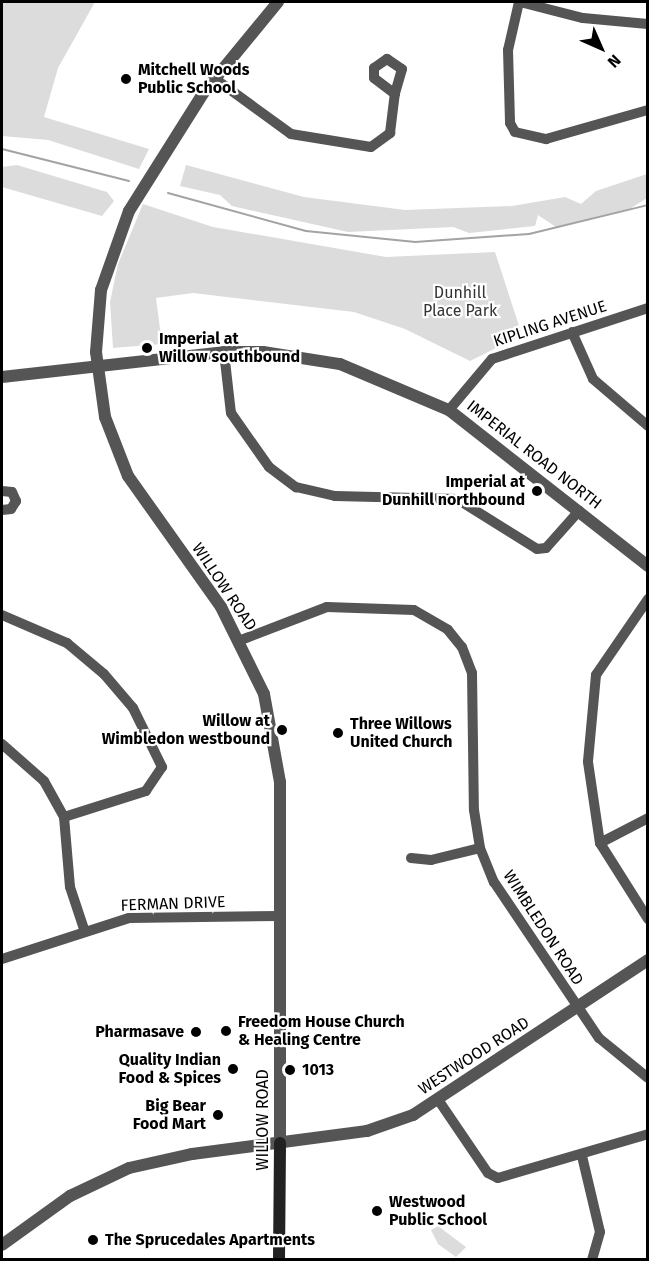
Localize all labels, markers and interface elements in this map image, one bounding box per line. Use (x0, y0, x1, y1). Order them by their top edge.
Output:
north arrow (571, 18, 631, 78)
text: N (604, 51, 625, 72)
place label: Mitchell Woods Public School (138, 60, 249, 98)
marker: Mitchell Woods Public School (119, 72, 133, 86)
park label: Dunhill Place Park (423, 283, 497, 321)
street label: KIPLING AVENUE (491, 297, 609, 351)
place label: Imperial at Willow southbound (159, 329, 300, 367)
marker: Imperial at Willow southbound (140, 341, 154, 355)
street label: IMPERIAL ROAD NORTH (463, 396, 605, 514)
place label: Imperial at Dunhill northbound (382, 472, 525, 510)
marker: Imperial at Dunhill northbound (530, 484, 544, 498)
street label: WILLOW ROAD (188, 540, 260, 634)
place label: Willow at Wimbledon westbound (102, 711, 270, 749)
place label: Three Willows United Church (350, 714, 453, 752)
marker: Willow at Wimbledon westbound (275, 723, 289, 737)
marker: Three Willows United Church (331, 726, 345, 740)
street label: WIMBLEDON ROAD (499, 867, 587, 989)
street label: FERMAN DRIVE (120, 893, 226, 915)
place label: Freedom House Church & Healing Centre (238, 1012, 405, 1050)
street label: WESTWOOD ROAD (415, 1013, 533, 1099)
place label: Pharmasave (95, 1022, 184, 1042)
marker: Freedom House Church & Healing Centre (219, 1024, 233, 1038)
marker: Pharmasave (189, 1025, 203, 1039)
place label: Quality Indian Food & Spices (119, 1050, 221, 1088)
place label: 1013 (302, 1060, 334, 1080)
marker: Quality Indian Food & Spices (226, 1062, 240, 1076)
marker: 1013 (283, 1063, 297, 1077)
street label: WILLOW ROAD (253, 1069, 273, 1171)
place label: Big Bear Food Mart (133, 1096, 206, 1134)
marker: Big Bear Food Mart (211, 1108, 225, 1122)
place label: Westwood Public School (389, 1192, 487, 1230)
marker: Westwood Public School (370, 1204, 384, 1218)
place label: The Sprucedales Apartments (105, 1230, 315, 1250)
marker: The Sprucedales Apartments (86, 1233, 100, 1247)

